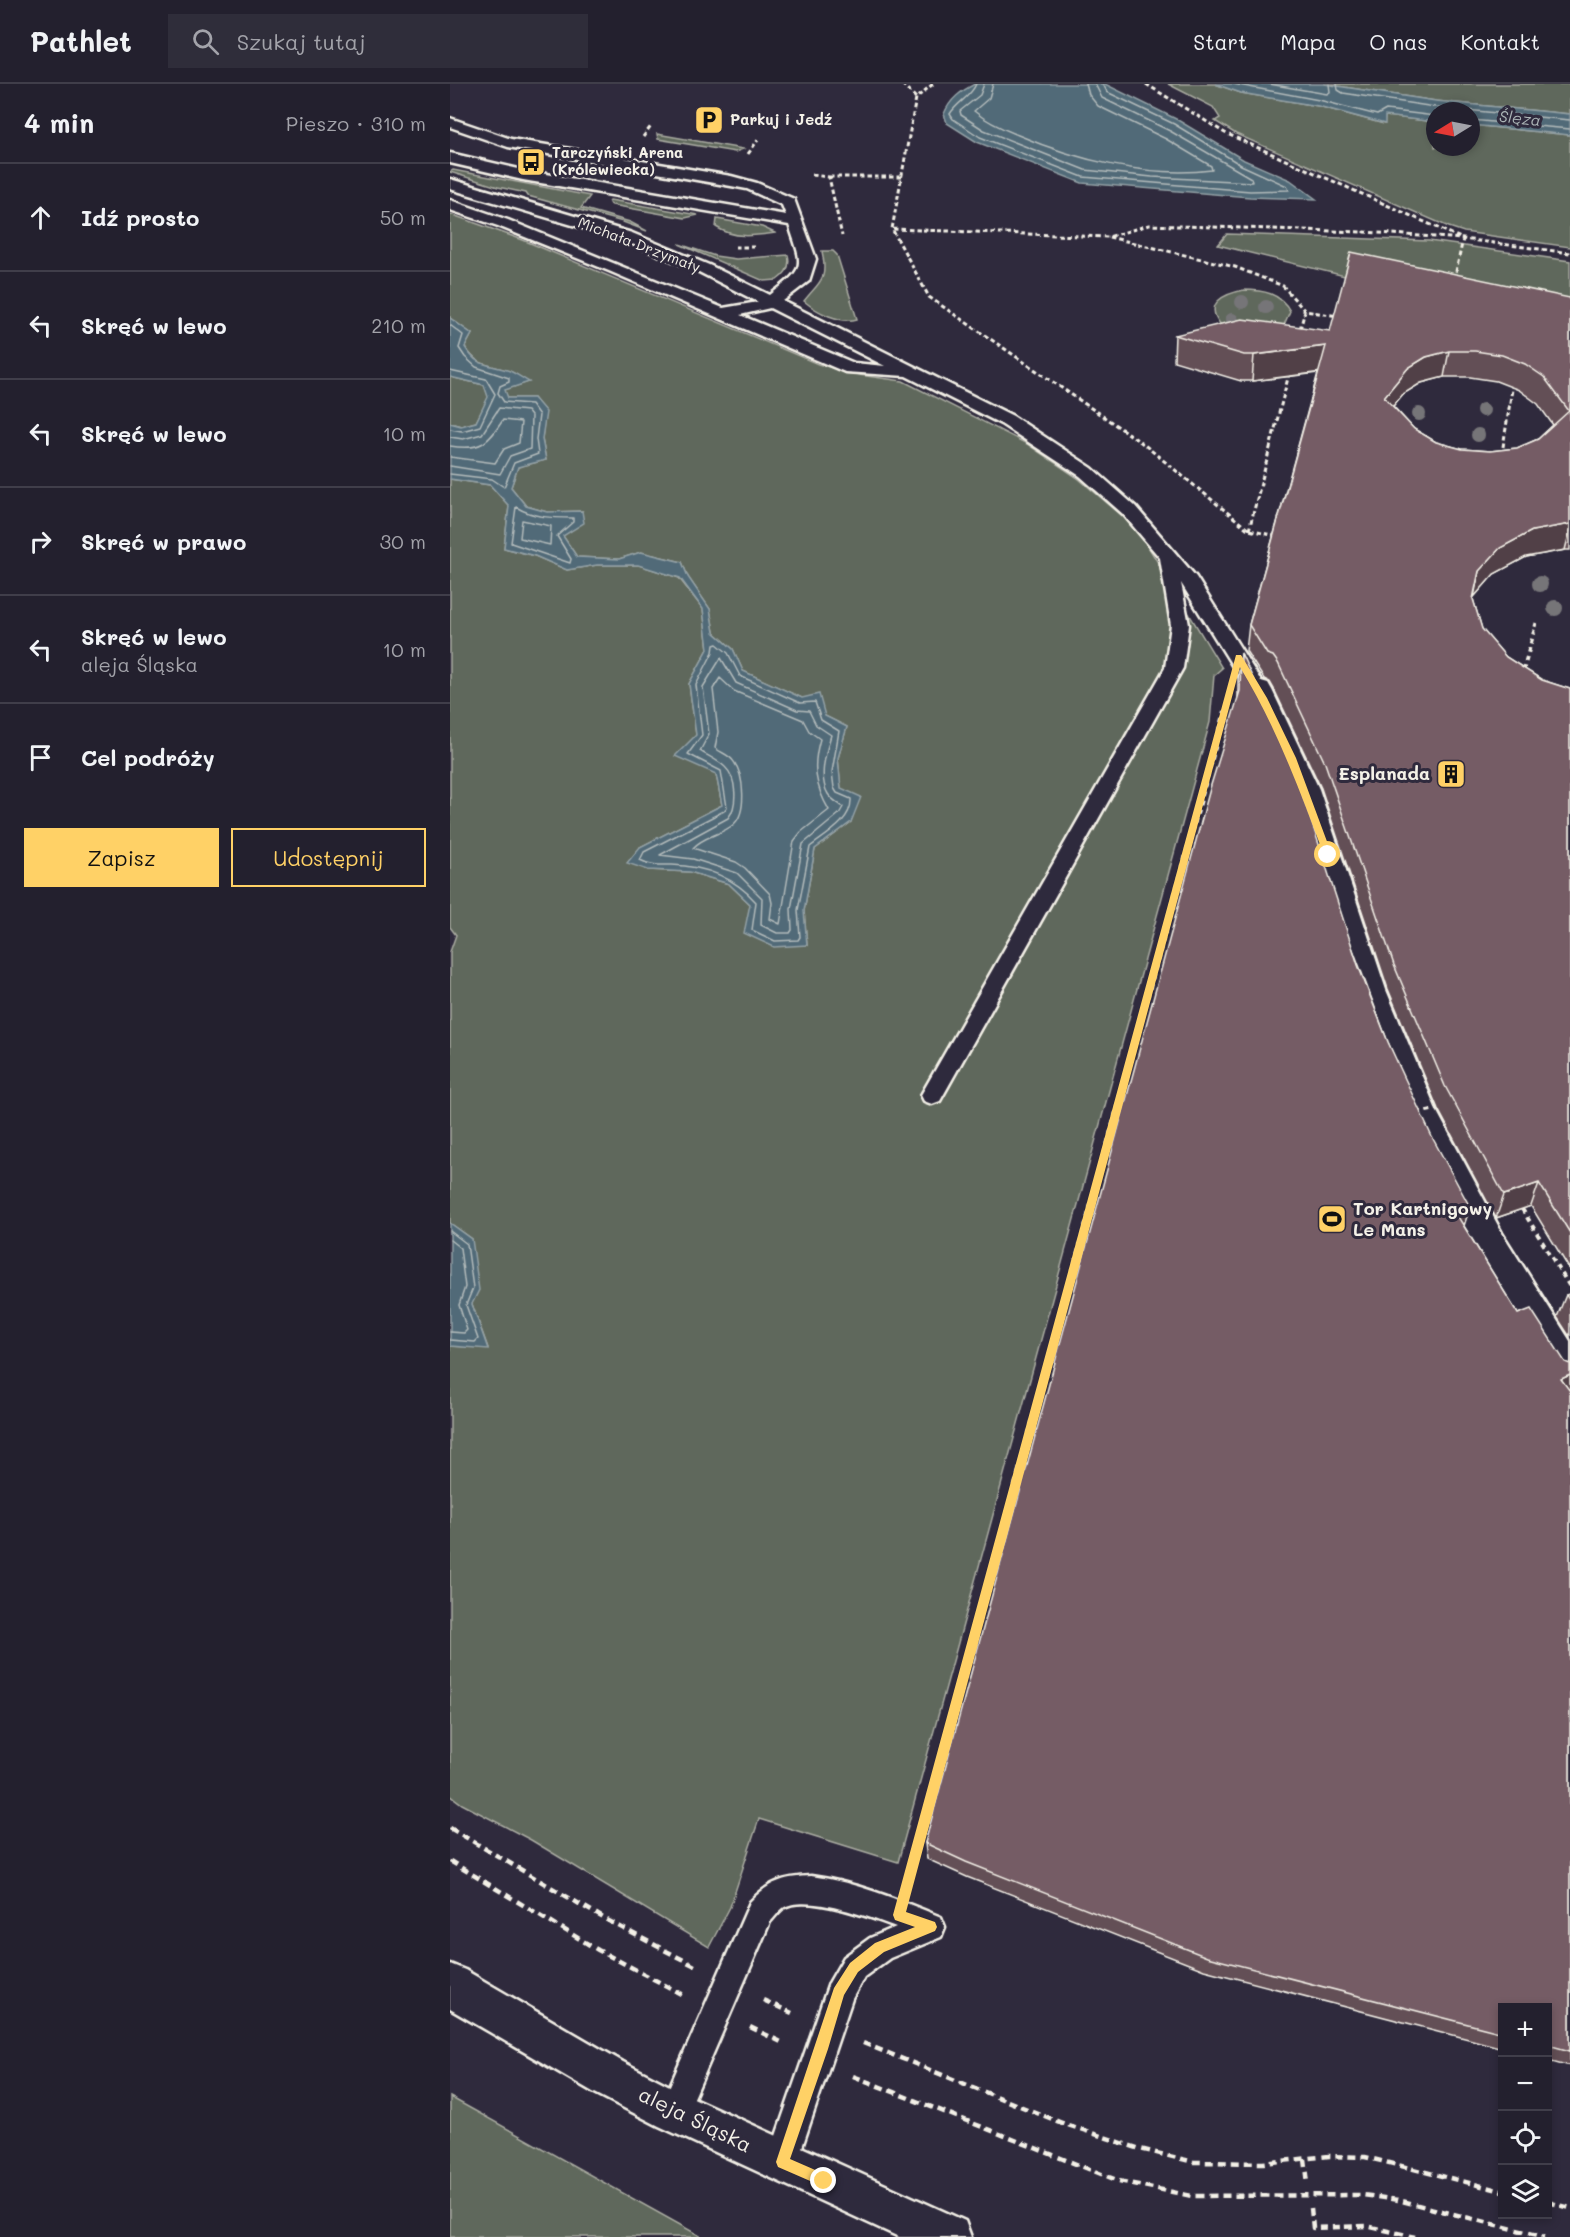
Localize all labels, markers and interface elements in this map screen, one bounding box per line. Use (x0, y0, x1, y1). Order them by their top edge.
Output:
search box (168, 14, 588, 68)
text: Pathlet (30, 23, 132, 59)
icon: search (189, 25, 222, 58)
text: Szukaj tutaj (237, 27, 366, 56)
text: Start (1193, 28, 1247, 55)
text: Mapa (1280, 28, 1336, 55)
text: O nas (1369, 28, 1427, 55)
text: Kontakt (1460, 28, 1540, 55)
north arrow (1426, 102, 1480, 156)
parking icon: Parkuj i Jedź (693, 104, 725, 136)
water label: Ślęza (1498, 105, 1542, 130)
text: 4 min (24, 106, 94, 140)
place label: Parkuj i Jedź (730, 109, 833, 129)
text: Pieszo · 310 m (286, 110, 426, 136)
place label: Tarczyński Arena (Królewiecka) (552, 142, 683, 179)
bus stop icon: Tarczyński Arena (Królewiecka) (515, 146, 547, 178)
icon: ahead (24, 201, 57, 234)
text: Idź prosto (81, 203, 199, 232)
text: 50 m (380, 204, 426, 230)
street label: Michała Drzymały (575, 211, 704, 277)
icon: left (24, 309, 57, 342)
text: Skręć w lewo (81, 311, 227, 340)
text: 210 m (371, 312, 426, 338)
icon: left (24, 417, 57, 450)
text: Skręć w lewo (81, 419, 227, 448)
text: 10 m (382, 420, 426, 446)
icon: right (24, 525, 57, 558)
text: Skręć w prawo (81, 527, 246, 556)
text: 30 m (380, 528, 426, 554)
text: Skręć w lewo (81, 622, 227, 651)
icon: left (24, 633, 57, 666)
text: 10 m (382, 636, 426, 662)
text: aleja Śląska (81, 651, 198, 677)
icon: arrive (24, 741, 57, 774)
text: Cel podróży (81, 743, 215, 772)
building icon: Esplanada (1435, 758, 1467, 790)
place label: Esplanada (1338, 761, 1430, 785)
button: Zapisz (24, 828, 219, 887)
button: Udostępnij (231, 828, 426, 887)
route start (1314, 841, 1340, 867)
place label: Tor Kartnigowy Le Mans (1353, 1196, 1493, 1241)
sports icon: Tor Kartnigowy Le Mans (1316, 1203, 1348, 1235)
map controls (1498, 2003, 1552, 2219)
button: + (1498, 2003, 1552, 2057)
button: − (1498, 2057, 1552, 2111)
street label: aleja Śląska (635, 2080, 757, 2158)
button: locate (1498, 2111, 1552, 2165)
button: layers (1498, 2165, 1552, 2219)
route end (810, 2167, 836, 2193)

